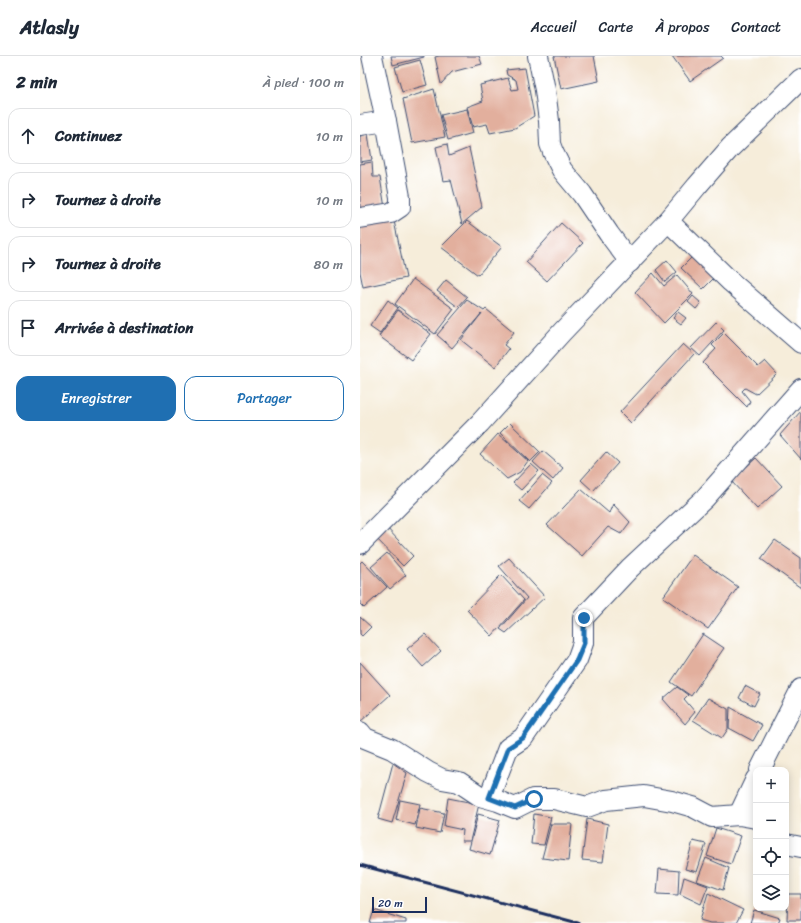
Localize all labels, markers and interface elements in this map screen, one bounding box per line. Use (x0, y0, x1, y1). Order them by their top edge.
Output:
text: Atlasly (20, 11, 79, 44)
text: Accueil (531, 15, 577, 40)
text: Carte (599, 15, 633, 40)
text: À propos (655, 15, 709, 40)
text: Contact (731, 15, 781, 40)
text: 2 min (16, 67, 57, 97)
text: À pied · 100 m (262, 71, 344, 94)
text: Continuez (55, 123, 122, 149)
icon: ahead (17, 125, 39, 147)
text: 10 m (316, 125, 343, 148)
text: Tournez à droite (55, 187, 161, 213)
icon: right (17, 189, 39, 211)
text: 10 m (316, 189, 343, 212)
text: Tournez à droite (55, 251, 161, 277)
icon: right (17, 253, 39, 275)
text: 80 m (314, 253, 343, 276)
text: Arrivée à destination (55, 315, 193, 341)
icon: arrive (17, 317, 39, 339)
button: Enregistrer (16, 376, 176, 421)
button: Partager (184, 376, 344, 421)
route end (575, 609, 593, 627)
map controls (753, 767, 789, 911)
button: + (753, 767, 789, 803)
route start (525, 790, 543, 808)
button: − (753, 803, 789, 839)
button: locate (753, 839, 789, 875)
button: layers (753, 875, 789, 911)
text: 20 m (378, 894, 403, 913)
scale bar (372, 895, 427, 914)

